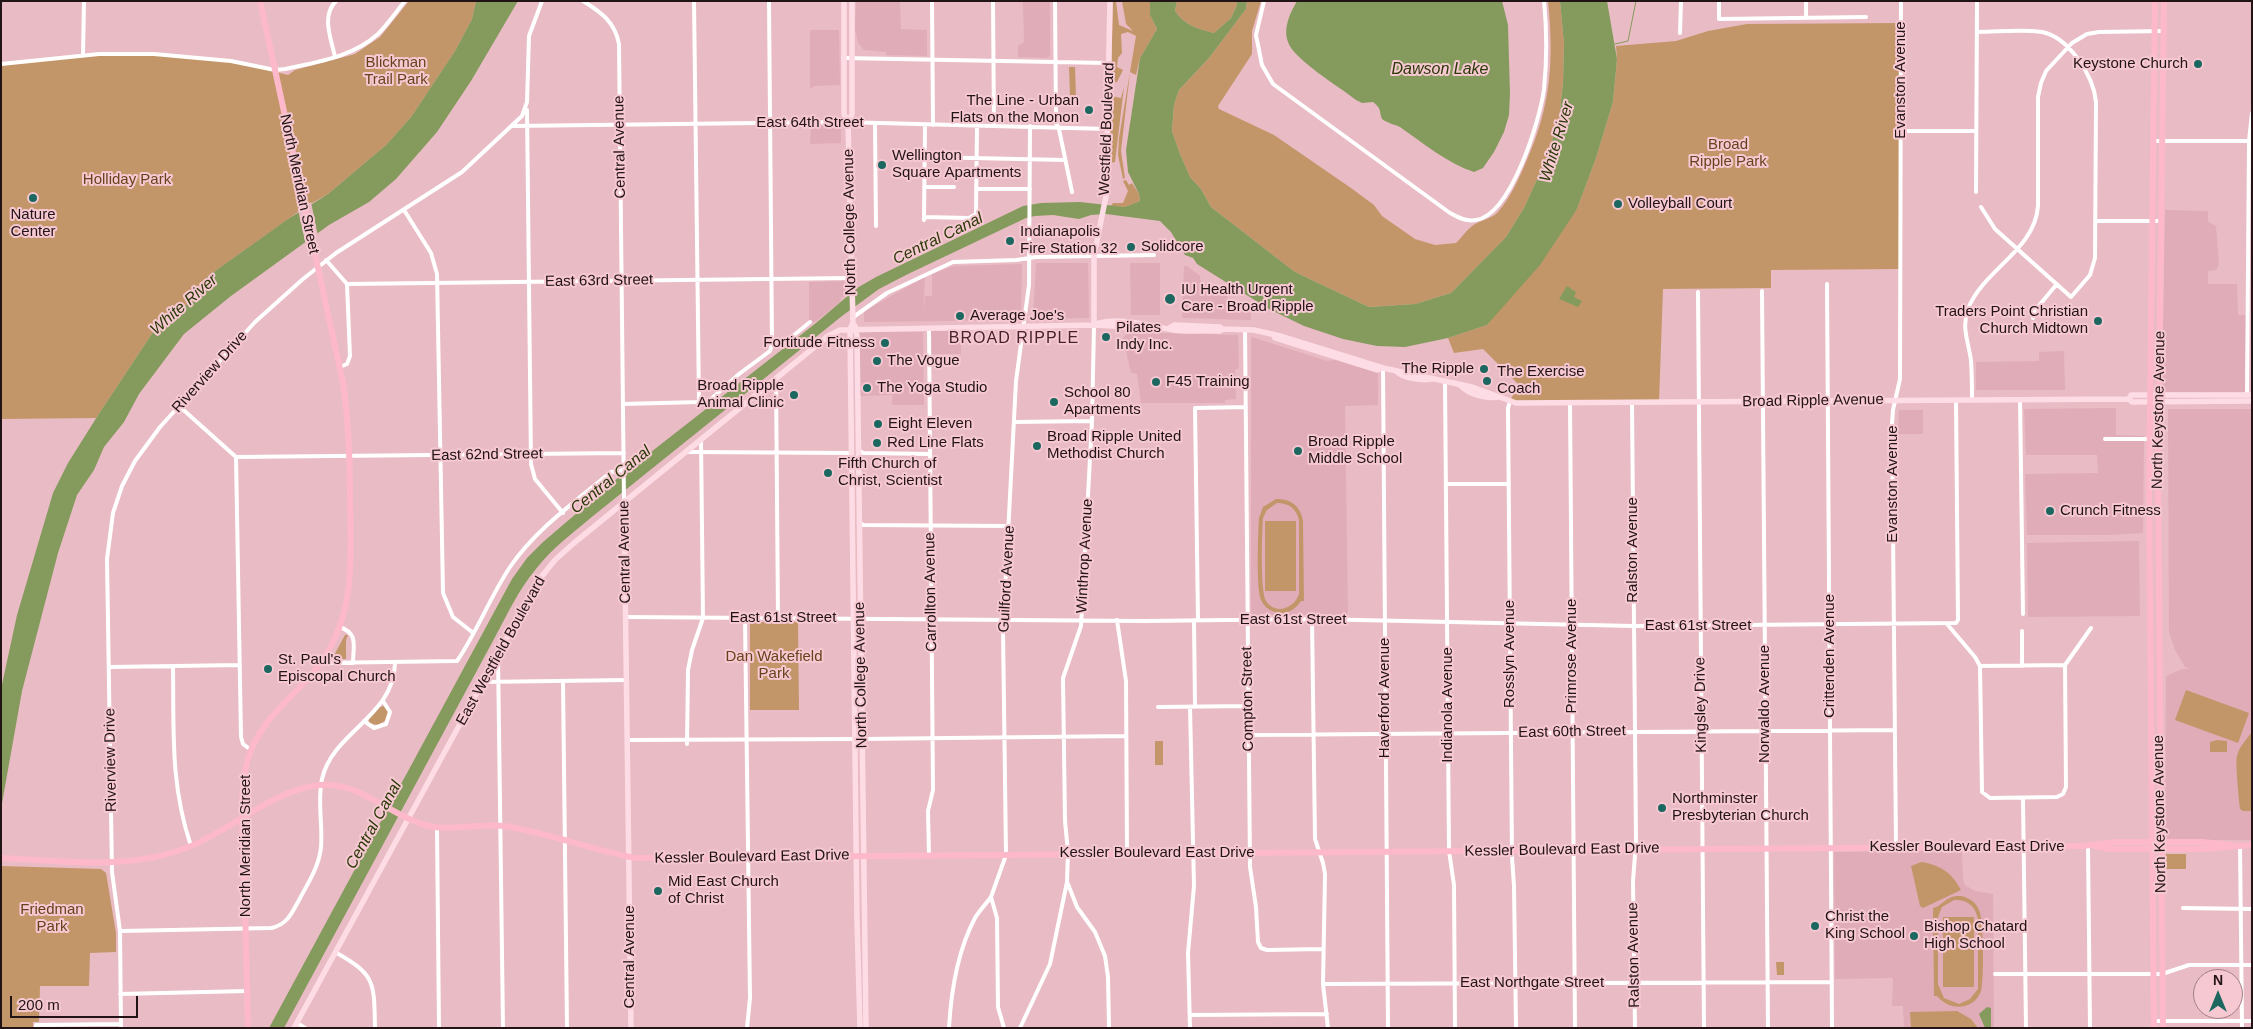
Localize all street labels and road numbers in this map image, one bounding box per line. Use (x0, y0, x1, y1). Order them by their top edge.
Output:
street label: Evanston Avenue (1892, 21, 1910, 139)
street label: Westfield Boulevard (1096, 62, 1118, 196)
street label: Central Avenue (610, 95, 630, 199)
street label: North Meridian Street (275, 112, 323, 256)
street label: East 64th Street (756, 114, 864, 132)
street label: North College Avenue (840, 149, 860, 295)
street label: East 63rd Street (545, 271, 653, 291)
street label: Riverview Drive (168, 327, 252, 417)
street label: North Keystone Avenue (2149, 331, 2169, 489)
street label: Broad Ripple Avenue (1742, 391, 1884, 411)
street label: Evanston Avenue (1884, 425, 1902, 543)
street label: East 62nd Street (431, 445, 543, 465)
street label: Ralston Avenue (1624, 497, 1642, 603)
street label: Winthrop Avenue (1073, 498, 1097, 614)
street label: Central Avenue (615, 500, 635, 604)
street label: Guilford Avenue (995, 525, 1019, 633)
street label: Carrollton Avenue (921, 532, 941, 652)
street label: East Westfield Boulevard (453, 573, 549, 729)
street label: Crittenden Avenue (1821, 594, 1839, 718)
street label: Primrose Avenue (1563, 599, 1581, 713)
street label: Rosslyn Avenue (1501, 600, 1519, 708)
street label: North College Avenue (851, 602, 871, 748)
street label: East 61st Street (730, 609, 836, 627)
street label: East 61st Street (1240, 611, 1346, 629)
street label: East 61st Street (1645, 617, 1751, 635)
street label: Haverford Avenue (1376, 638, 1394, 758)
street label: Norwaldo Avenue (1756, 645, 1774, 763)
street label: Compton Street (1238, 646, 1258, 752)
street label: Indianola Avenue (1439, 647, 1457, 763)
street label: Kingsley Drive (1691, 657, 1711, 753)
street label: Riverview Drive (101, 708, 121, 812)
street label: East 60th Street (1518, 722, 1626, 742)
street label: North Keystone Avenue (2150, 735, 2170, 893)
street label: North Meridian Street (237, 775, 255, 917)
street label: Kessler Boulevard East Drive (1869, 838, 2065, 856)
street label: Kessler Boulevard East Drive (1464, 839, 1660, 861)
street label: Kessler Boulevard East Drive (1059, 844, 1255, 862)
street label: Kessler Boulevard East Drive (654, 846, 850, 868)
street label: Ralston Avenue (1624, 902, 1644, 1008)
street label: Central Avenue (621, 905, 639, 1009)
street label: East Northgate Street (1460, 974, 1604, 992)

